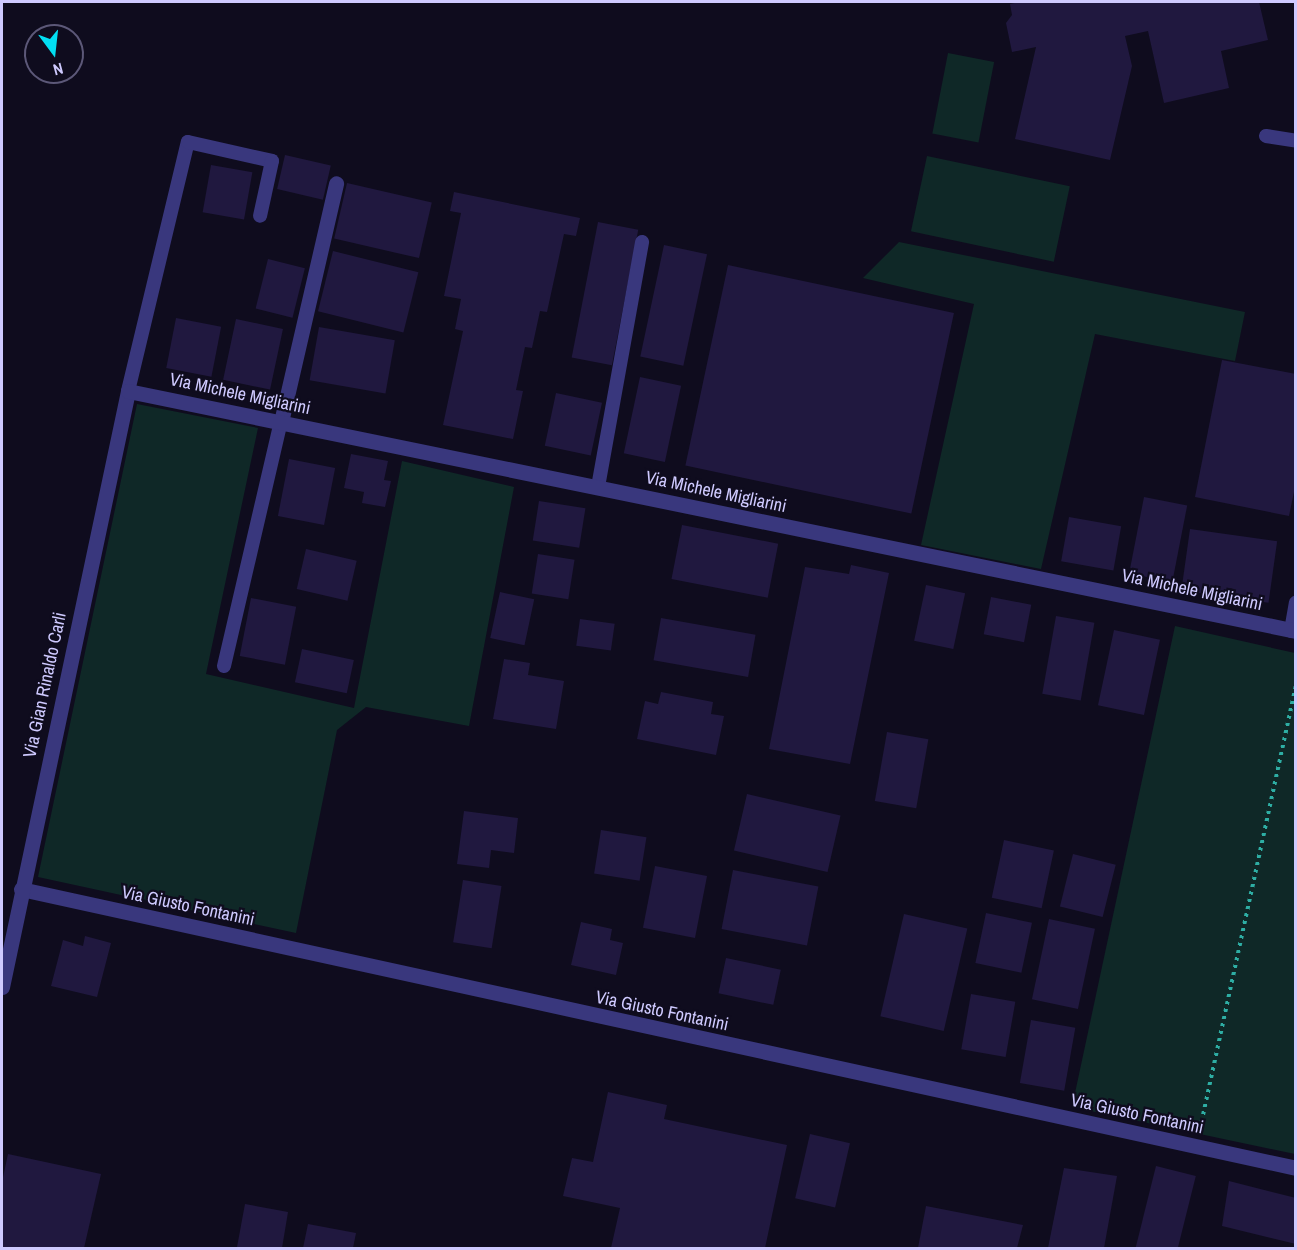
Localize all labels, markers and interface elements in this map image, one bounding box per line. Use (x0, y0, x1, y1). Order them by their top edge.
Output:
north arrow (24, 24, 84, 84)
text: N (51, 58, 66, 81)
street label: Via Michele Migliarini (168, 369, 312, 419)
street label: Via Michele Migliarini (644, 467, 788, 517)
street label: Via Michele Migliarini (1120, 565, 1264, 615)
street label: Via Gian Rinaldo Carli (19, 610, 71, 760)
street label: Via Giusto Fontanini (120, 881, 256, 931)
street label: Via Giusto Fontanini (594, 986, 730, 1036)
street label: Via Giusto Fontanini (1069, 1089, 1205, 1139)

